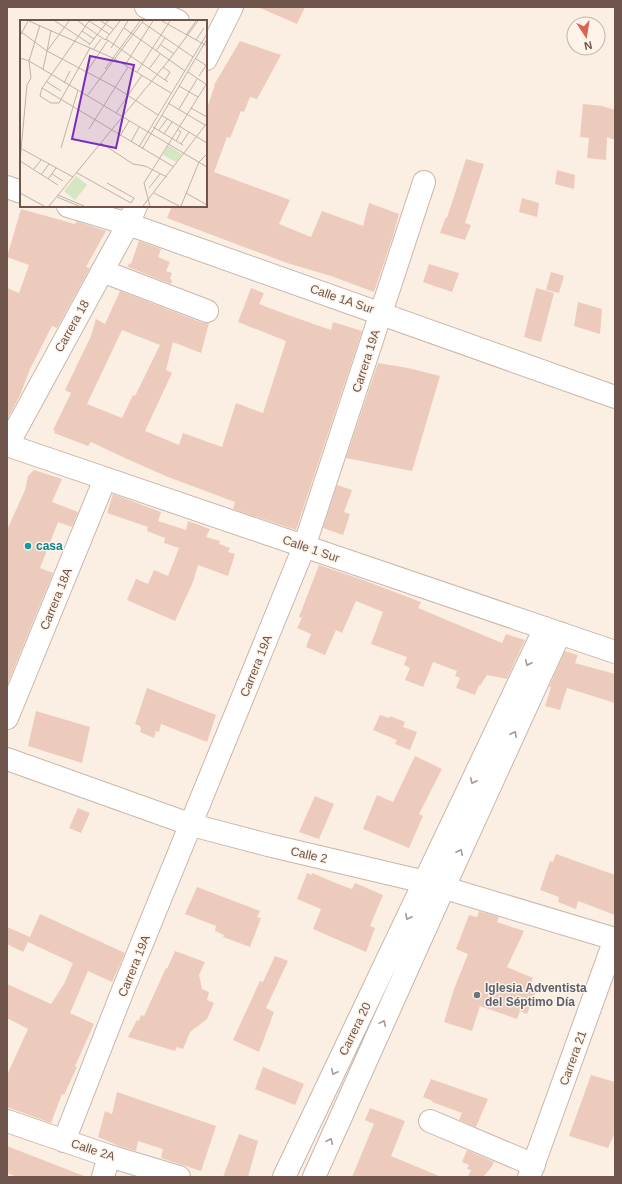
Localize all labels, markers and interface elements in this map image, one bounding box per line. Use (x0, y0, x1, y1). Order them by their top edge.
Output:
north arrow (566, 16, 606, 56)
inset map (20, 20, 207, 207)
text: N (583, 39, 593, 52)
street label: Calle 1A Sur (308, 282, 376, 316)
street label: Carrera 18 (52, 297, 92, 354)
street label: Carrera 19A (349, 328, 383, 394)
street label: Calle 1 Sur (281, 533, 341, 565)
place label: casa (36, 539, 63, 553)
marker: casa (23, 541, 33, 551)
street label: Carrera 18A (37, 566, 75, 632)
street label: Carrera 19A (237, 633, 275, 699)
one-way arrow (525, 659, 533, 666)
one-way arrow (509, 730, 517, 738)
one-way arrow (470, 776, 478, 784)
street label: Calle 2 (289, 844, 329, 866)
one-way arrow (455, 848, 463, 856)
one-way arrow (405, 913, 413, 920)
street label: Carrera 19A (115, 933, 153, 999)
place label: Iglesia Adventista del Séptimo Día (485, 981, 587, 1009)
marker: Iglesia Adventista del Séptimo Día (472, 990, 482, 1000)
street label: Carrera 20 (336, 1000, 374, 1058)
one-way arrow (378, 1019, 386, 1027)
street label: Carrera 21 (557, 1028, 589, 1087)
one-way arrow (331, 1068, 339, 1075)
street label: Calle 2A (69, 1136, 117, 1164)
one-way arrow (325, 1138, 333, 1146)

